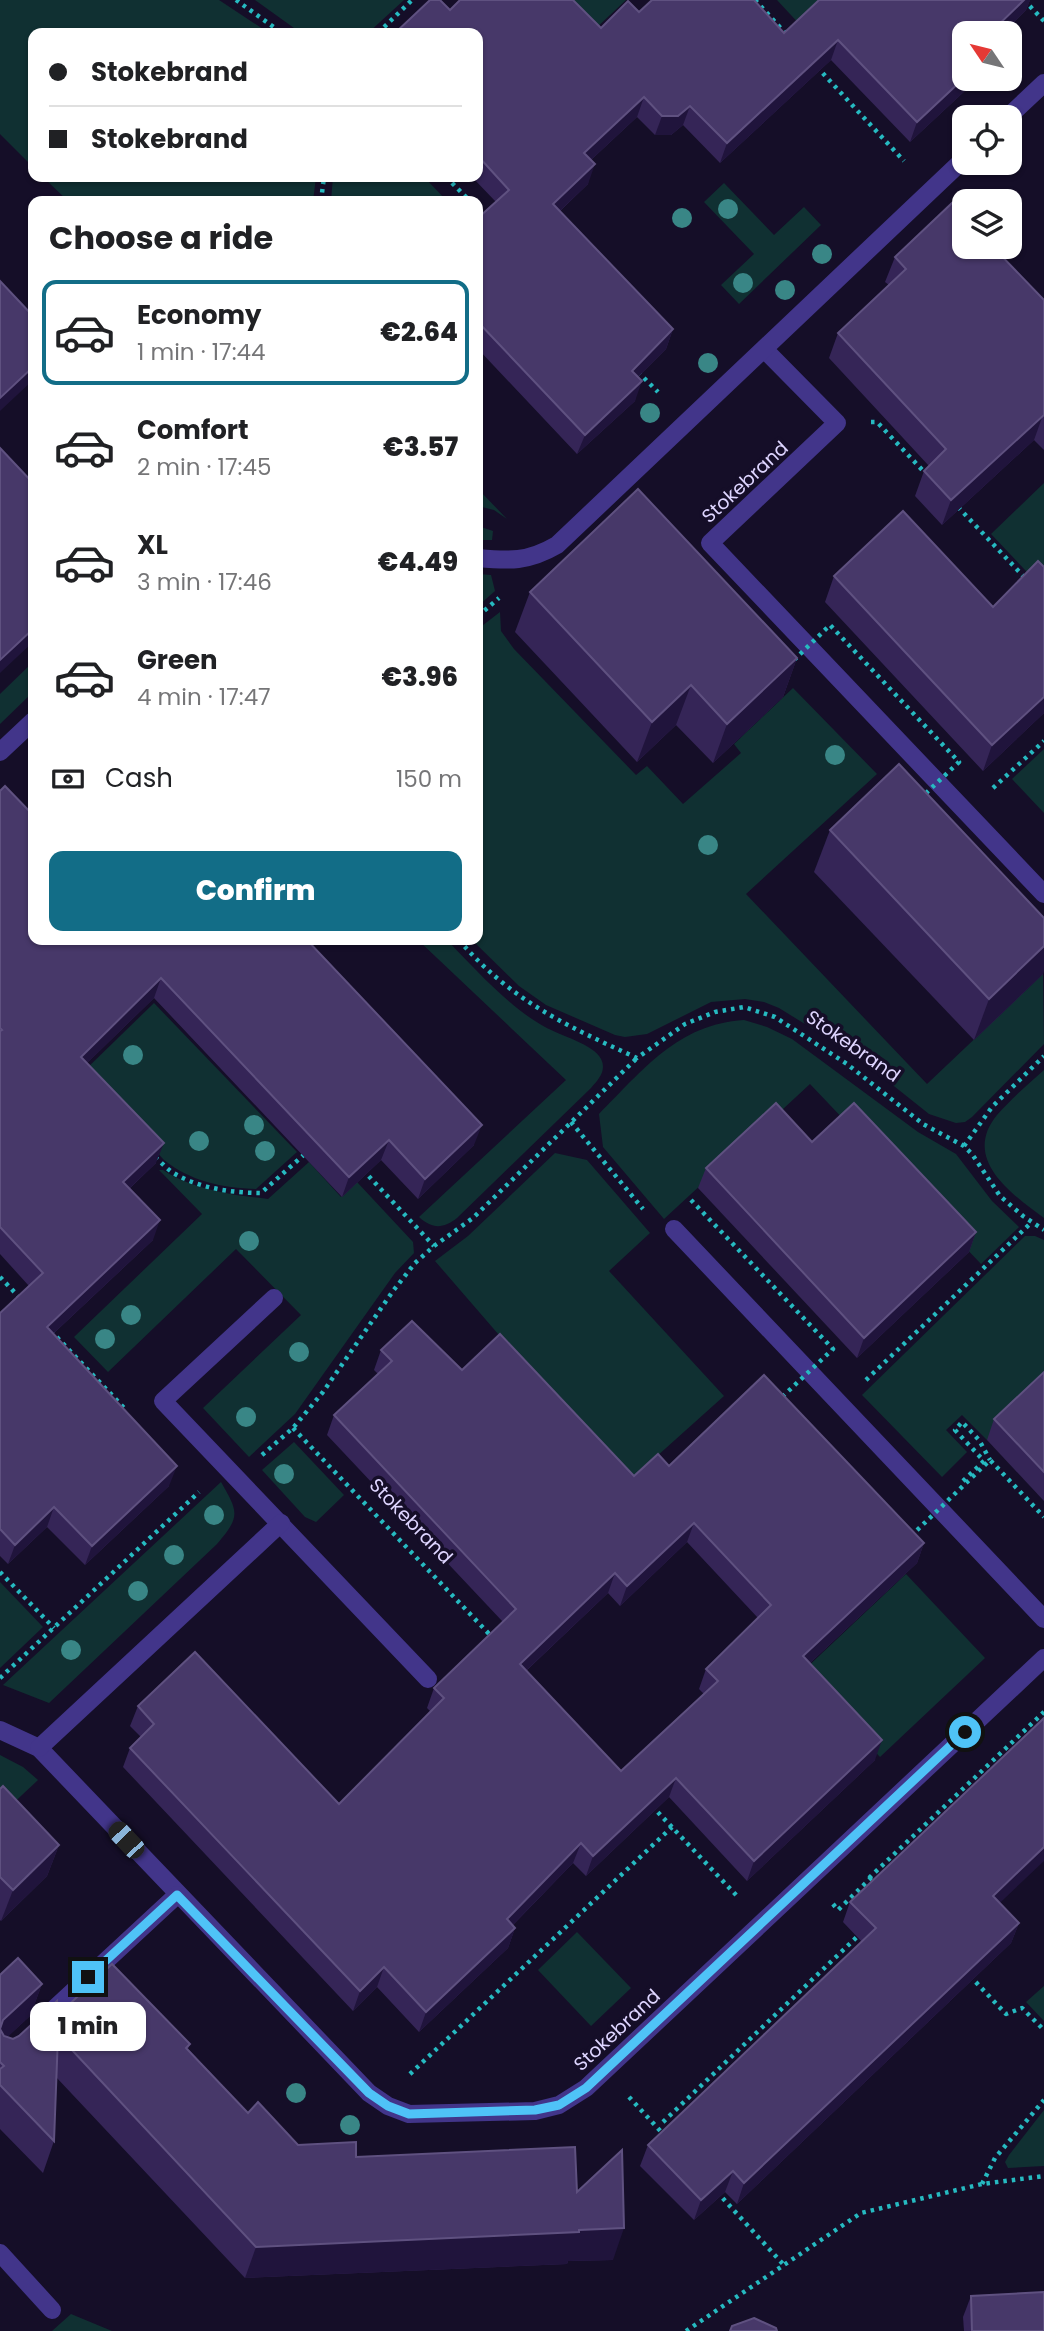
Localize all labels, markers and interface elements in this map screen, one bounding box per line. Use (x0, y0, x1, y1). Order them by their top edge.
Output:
north arrow (952, 21, 1022, 91)
map controls (952, 21, 1022, 259)
text: Stokebrand (91, 54, 248, 90)
button: locate (952, 105, 1022, 175)
text: Stokebrand (91, 121, 248, 157)
button: layers (952, 189, 1022, 259)
text: Choose a ride (49, 215, 273, 260)
text: Economy (137, 297, 261, 333)
icon: car (53, 301, 116, 364)
text: €2.64 (380, 314, 458, 350)
text: 1 min · 17:44 (137, 336, 265, 368)
text: Comfort (137, 412, 249, 448)
icon: car (53, 416, 116, 479)
text: €3.57 (383, 429, 458, 465)
street label: Stokebrand (696, 435, 794, 529)
text: 2 min · 17:45 (137, 451, 271, 483)
text: XL (137, 527, 168, 563)
icon: car (53, 531, 116, 594)
text: €4.49 (378, 544, 458, 580)
text: 3 min · 17:46 (137, 566, 272, 598)
text: Green (137, 642, 218, 678)
icon: car (53, 646, 116, 709)
text: €3.96 (381, 659, 458, 695)
text: 4 min · 17:47 (137, 681, 271, 713)
icon: cash (49, 760, 87, 798)
text: Cash (105, 760, 173, 796)
text: 150 m (396, 763, 462, 795)
button: Confirm (49, 851, 462, 931)
street label: Stokebrand (800, 1004, 906, 1088)
street label: Stokebrand (363, 1472, 459, 1570)
route start (949, 1716, 981, 1748)
car (104, 1817, 149, 1863)
route end (72, 1961, 104, 1993)
street label: Stokebrand (568, 1983, 666, 2077)
callout: 1 min (30, 2002, 146, 2050)
text: 1 min (58, 2010, 118, 2042)

